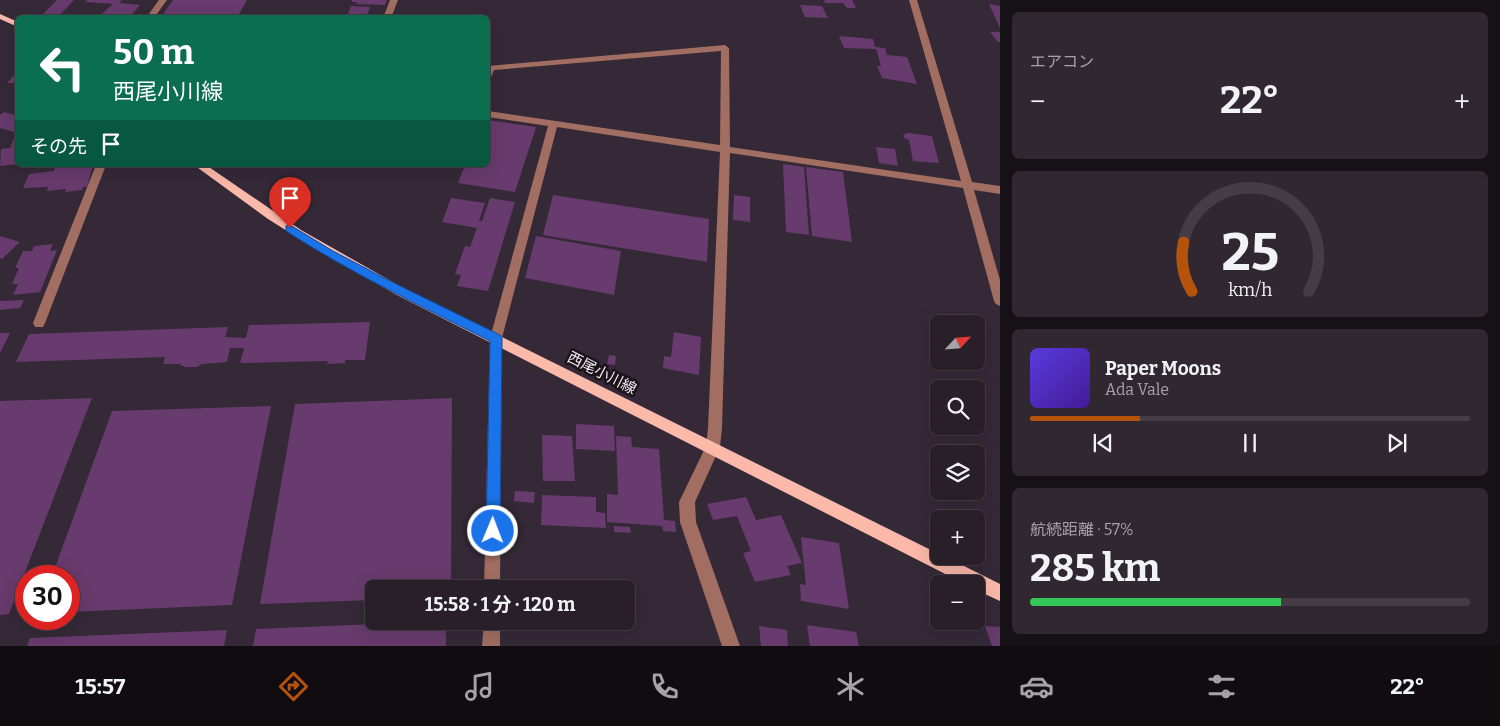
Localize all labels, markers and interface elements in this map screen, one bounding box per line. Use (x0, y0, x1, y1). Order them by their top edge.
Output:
text: 50 m (113, 31, 194, 73)
icon: left (30, 35, 95, 100)
text: エアコン (1030, 52, 1094, 71)
text: 22° (1220, 77, 1279, 123)
text: 西尾小川線 (113, 78, 223, 105)
text: − (1030, 85, 1045, 118)
text: + (1454, 85, 1470, 118)
icon: arrive (97, 130, 125, 158)
text: その先 (30, 135, 87, 158)
pin (269, 177, 311, 228)
icon: arrive (276, 184, 304, 212)
text: 25 (1221, 221, 1279, 284)
text: km/h (1228, 279, 1272, 301)
north arrow (930, 315, 985, 370)
map controls (930, 315, 985, 630)
street label: 西尾小川線 (564, 348, 640, 398)
text: Paper Moons (1105, 357, 1221, 380)
button: search (930, 380, 985, 435)
text: Ada Vale (1105, 380, 1169, 399)
icon: previous (1089, 429, 1117, 457)
icon: pause (1236, 429, 1264, 457)
icon: next (1383, 429, 1411, 457)
button: layers (930, 445, 985, 500)
position arrow (466, 504, 518, 556)
button: + (930, 510, 985, 565)
text: 航続距離 · 57% (1030, 520, 1134, 539)
text: 285 km (1030, 545, 1160, 591)
speed limit sign: 30 (15, 565, 80, 630)
button: − (930, 575, 985, 630)
text: 15:58 · 1 分 · 120 m (425, 593, 575, 616)
icon: directions (276, 669, 311, 704)
icon: music (462, 669, 497, 704)
icon: phone (647, 669, 682, 704)
icon: climate (833, 669, 868, 704)
icon: car (1019, 669, 1054, 704)
icon: filters (1204, 669, 1239, 704)
text: 15:57 (75, 673, 125, 700)
text: 22° (1390, 673, 1425, 700)

